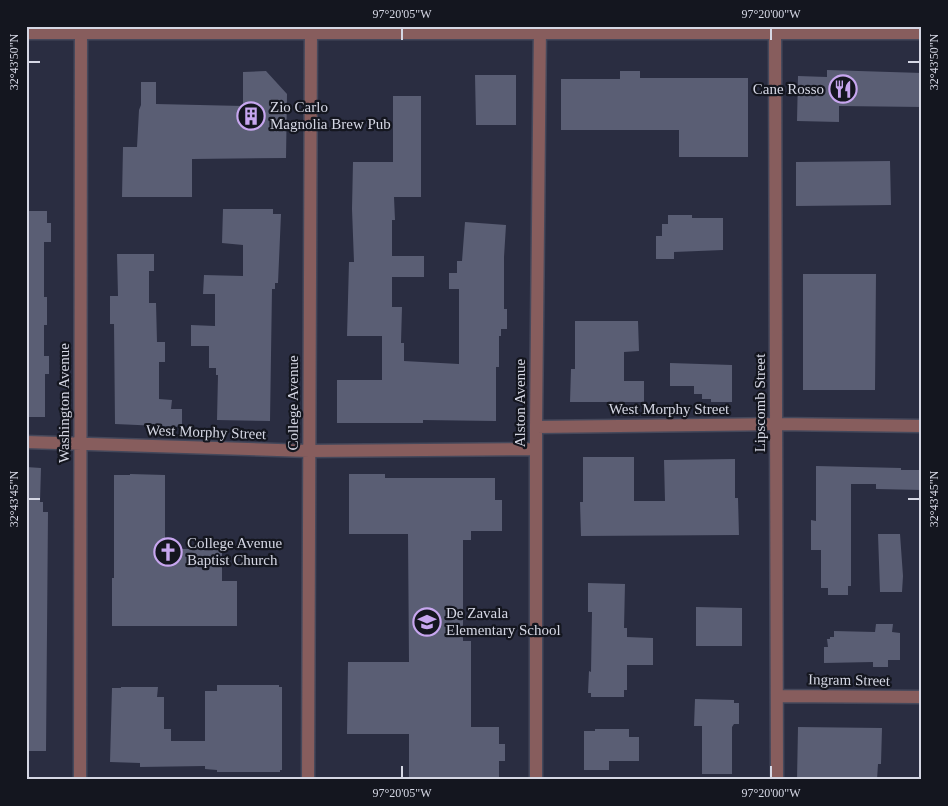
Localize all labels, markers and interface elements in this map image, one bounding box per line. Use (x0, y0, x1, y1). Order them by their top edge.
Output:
text: 97°20'05"W (372, 7, 432, 21)
text: 97°20'00"W (741, 7, 801, 21)
text: 32°43'50"N (7, 33, 21, 90)
text: 32°43'50"N (927, 33, 941, 90)
restaurant icon: Cane Rosso (828, 74, 858, 104)
place label: Cane Rosso (753, 81, 824, 97)
place label: Zio Carlo Magnolia Brew Pub (270, 99, 391, 132)
building icon: Zio Carlo Magnolia Brew Pub (236, 101, 266, 131)
street label: Washington Avenue (56, 343, 72, 463)
street label: Lipscomb Street (752, 353, 768, 452)
street label: College Avenue (285, 355, 301, 451)
street label: Alston Avenue (512, 358, 528, 447)
street label: West Morphy Street (609, 401, 730, 417)
street label: West Morphy Street (146, 422, 267, 442)
text: 32°43'45"N (7, 470, 21, 527)
text: 32°43'45"N (927, 470, 941, 527)
place label: College Avenue Baptist Church (187, 535, 282, 568)
church icon: College Avenue Baptist Church (153, 537, 183, 567)
place label: De Zavala Elementary School (446, 605, 561, 638)
school or university icon: De Zavala Elementary School (412, 607, 442, 637)
street label: Ingram Street (808, 671, 891, 689)
text: 97°20'05"W (372, 786, 432, 800)
text: 97°20'00"W (741, 786, 801, 800)

